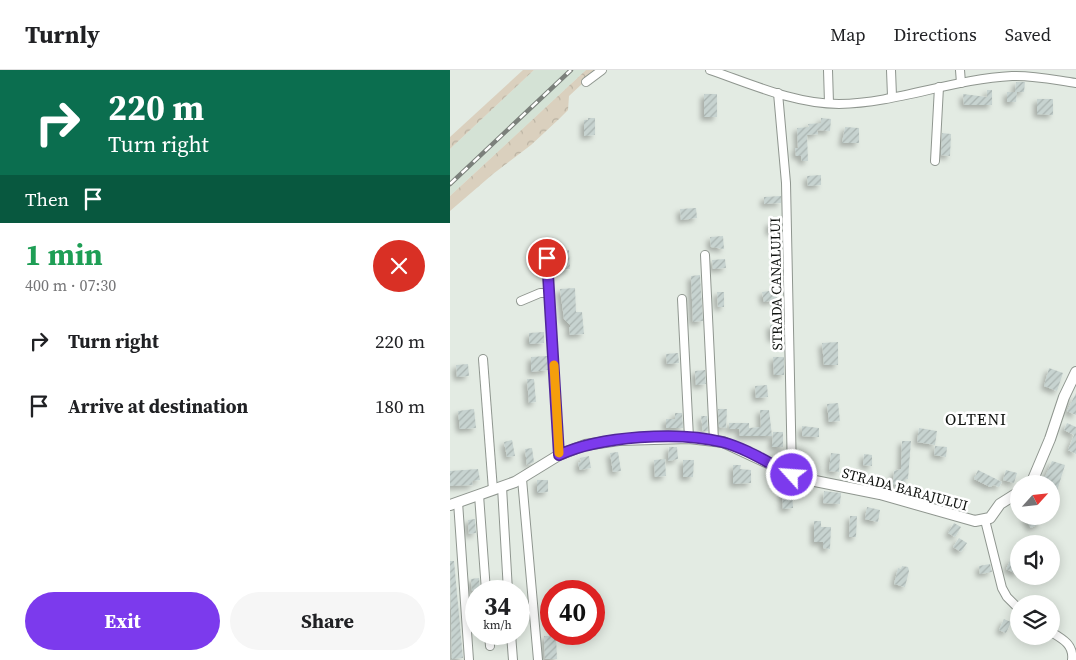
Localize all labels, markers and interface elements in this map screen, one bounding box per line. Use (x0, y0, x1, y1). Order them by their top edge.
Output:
text: Turnly (25, 18, 100, 51)
text: Map (830, 22, 866, 47)
text: Directions (894, 22, 977, 47)
text: Saved (1005, 22, 1051, 47)
text: 220 m (108, 84, 204, 132)
icon: right (25, 90, 90, 155)
text: Turn right (108, 129, 209, 159)
icon: arrive (79, 185, 107, 213)
text: Then (25, 186, 69, 212)
street label: STRADA CANALULUI (765, 217, 787, 351)
text: 1 min (25, 234, 103, 275)
pin (526, 237, 568, 279)
button: close (373, 240, 425, 292)
icon: arrive (533, 244, 561, 272)
text: 400 m · 07:30 (25, 274, 116, 296)
icon: right (25, 327, 53, 355)
text: Turn right (68, 328, 159, 354)
text: 220 m (375, 328, 425, 354)
icon: arrive (25, 392, 53, 420)
text: Arrive at destination (68, 393, 248, 419)
text: 180 m (375, 393, 425, 419)
district label: OLTENI (945, 408, 1007, 430)
position arrow (765, 448, 817, 500)
street label: STRADA BARAJULUI (840, 463, 970, 515)
north arrow (1010, 475, 1060, 525)
map controls (1010, 475, 1060, 645)
button: sound (1010, 535, 1060, 585)
speed limit sign: 40 (540, 580, 605, 645)
text: 34 (484, 589, 511, 623)
button: Exit (25, 592, 220, 650)
button: Share (230, 592, 425, 650)
button: layers (1010, 595, 1060, 645)
text: km/h (483, 617, 512, 633)

